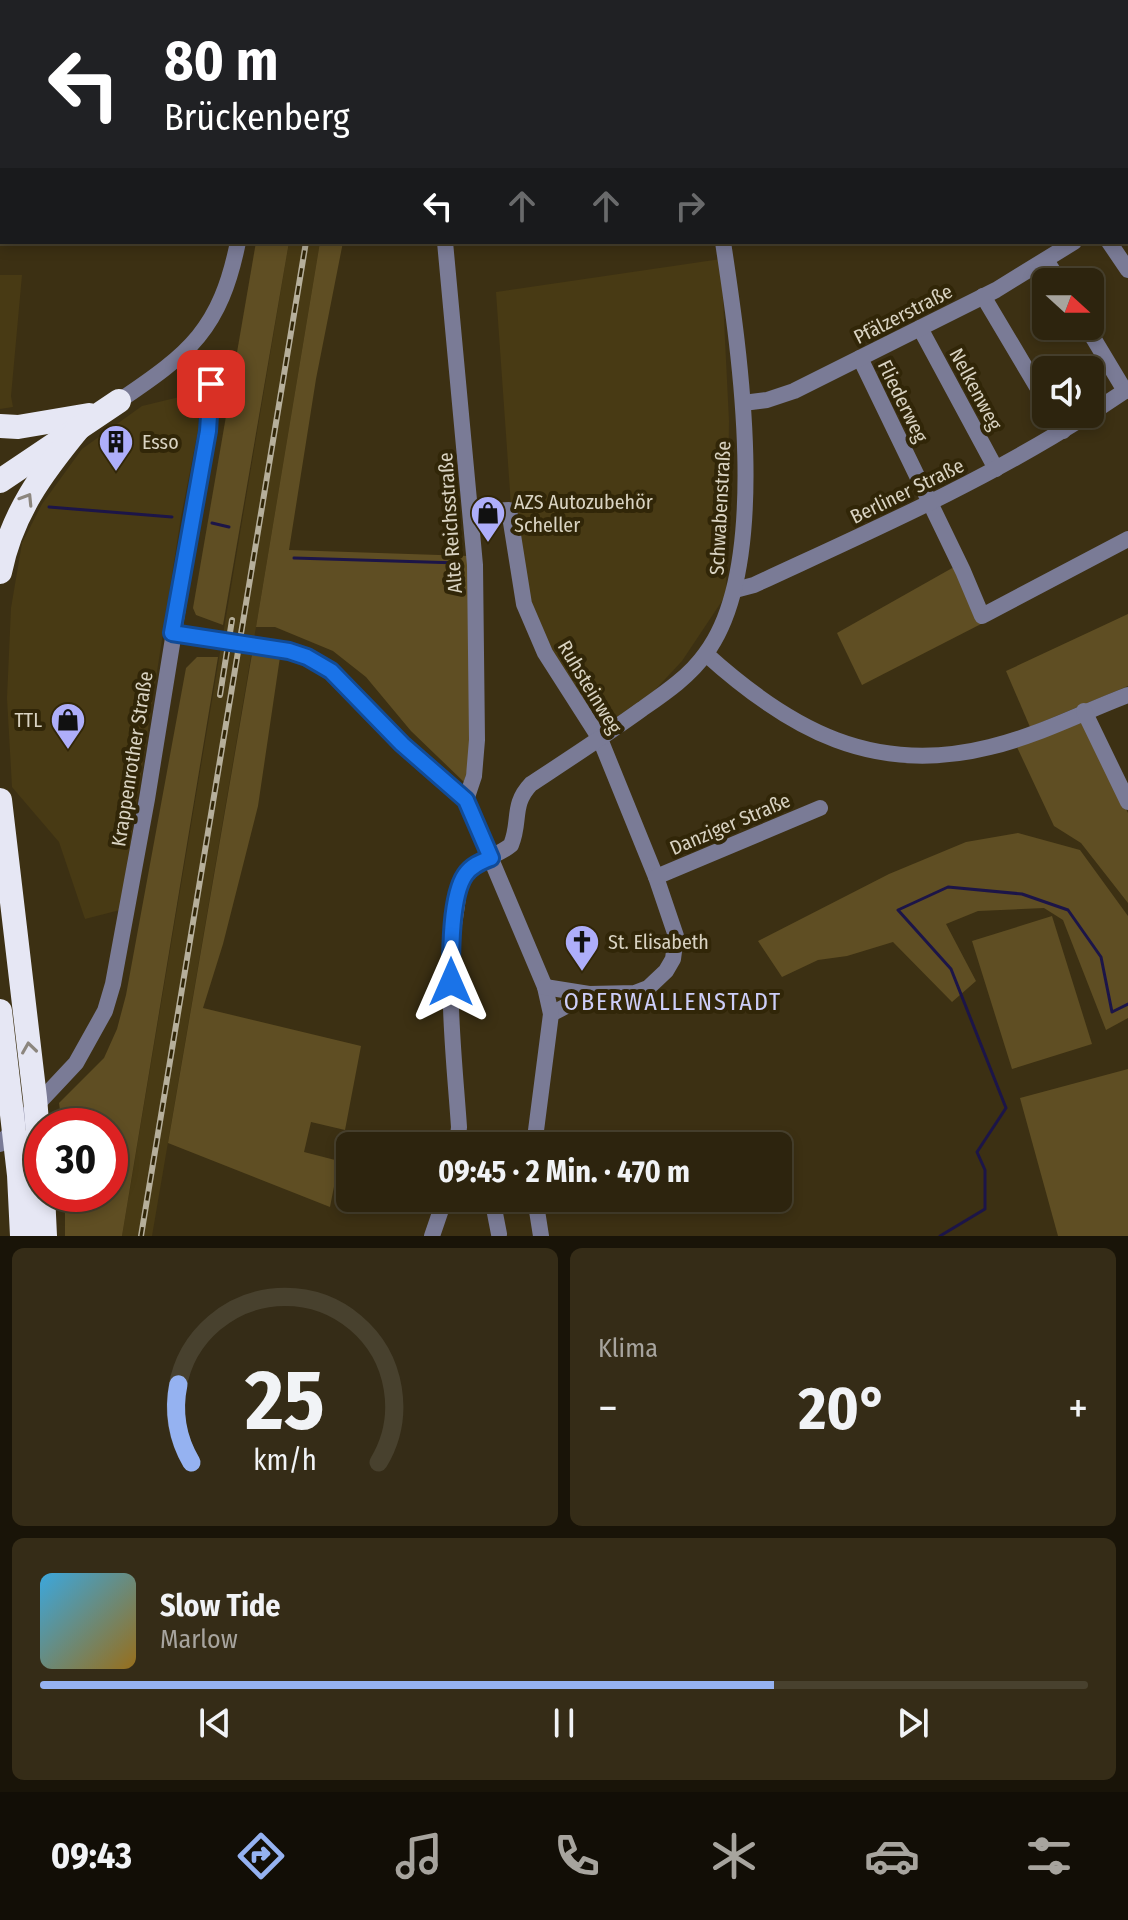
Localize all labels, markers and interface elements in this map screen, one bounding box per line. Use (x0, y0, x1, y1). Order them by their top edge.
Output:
text: 80 m (164, 28, 279, 95)
icon: left (32, 32, 136, 136)
text: Brückenberg (164, 96, 350, 140)
icon: left (416, 184, 460, 228)
icon: ahead (500, 184, 544, 228)
icon: ahead (584, 184, 628, 228)
icon: right (668, 184, 712, 228)
north arrow (1032, 268, 1104, 340)
map controls (1032, 268, 1104, 428)
street label: Pfälzerstraße (850, 279, 956, 349)
street label: Nelkenweg (944, 344, 1008, 435)
pin (177, 350, 245, 418)
street label: Fliederweg (873, 356, 933, 447)
button: sound (1032, 356, 1104, 428)
icon: arrive (189, 362, 233, 406)
building icon: Esso (97, 423, 135, 473)
place label: Esso (142, 430, 179, 454)
street label: Schwabenstraße (704, 440, 736, 576)
street label: Alte Reichsstraße (433, 452, 467, 594)
street label: Berliner Straße (846, 453, 968, 529)
place label: AZS Autozubehör Scheller (514, 490, 653, 537)
one-way arrow (17, 493, 32, 508)
shop icon: AZS Autozubehör Scheller (469, 494, 507, 544)
street label: Ruhsteinweg (553, 636, 628, 738)
street label: Krappenrother Straße (106, 670, 158, 848)
shop icon: TTL (49, 701, 87, 751)
place label: TTL (15, 708, 42, 732)
street label: Danziger Straße (666, 788, 794, 860)
church icon: St. Elisabeth (563, 923, 601, 973)
place label: St. Elisabeth (608, 930, 709, 954)
position arrow (409, 940, 493, 1024)
district label: OBERWALLENSTADT (564, 988, 782, 1016)
one-way arrow (20, 1041, 37, 1054)
speed limit sign: 30 (24, 1108, 128, 1212)
text: 09:45 · 2 Min. · 470 m (438, 1154, 690, 1190)
text: Klima (598, 1333, 658, 1364)
text: 25 (244, 1351, 325, 1451)
text: 20° (799, 1373, 887, 1445)
text: − (598, 1382, 618, 1435)
text: + (1068, 1382, 1088, 1435)
text: km/h (253, 1443, 317, 1478)
text: Slow Tide (160, 1588, 281, 1624)
text: Marlow (160, 1624, 238, 1655)
icon: previous (193, 1701, 237, 1745)
icon: pause (542, 1701, 586, 1745)
icon: next (891, 1701, 935, 1745)
icon: directions (233, 1828, 289, 1884)
icon: music (391, 1828, 447, 1884)
icon: phone (549, 1828, 605, 1884)
icon: climate (706, 1828, 762, 1884)
icon: car (864, 1828, 920, 1884)
icon: filters (1021, 1828, 1077, 1884)
text: 09:43 (51, 1834, 132, 1878)

